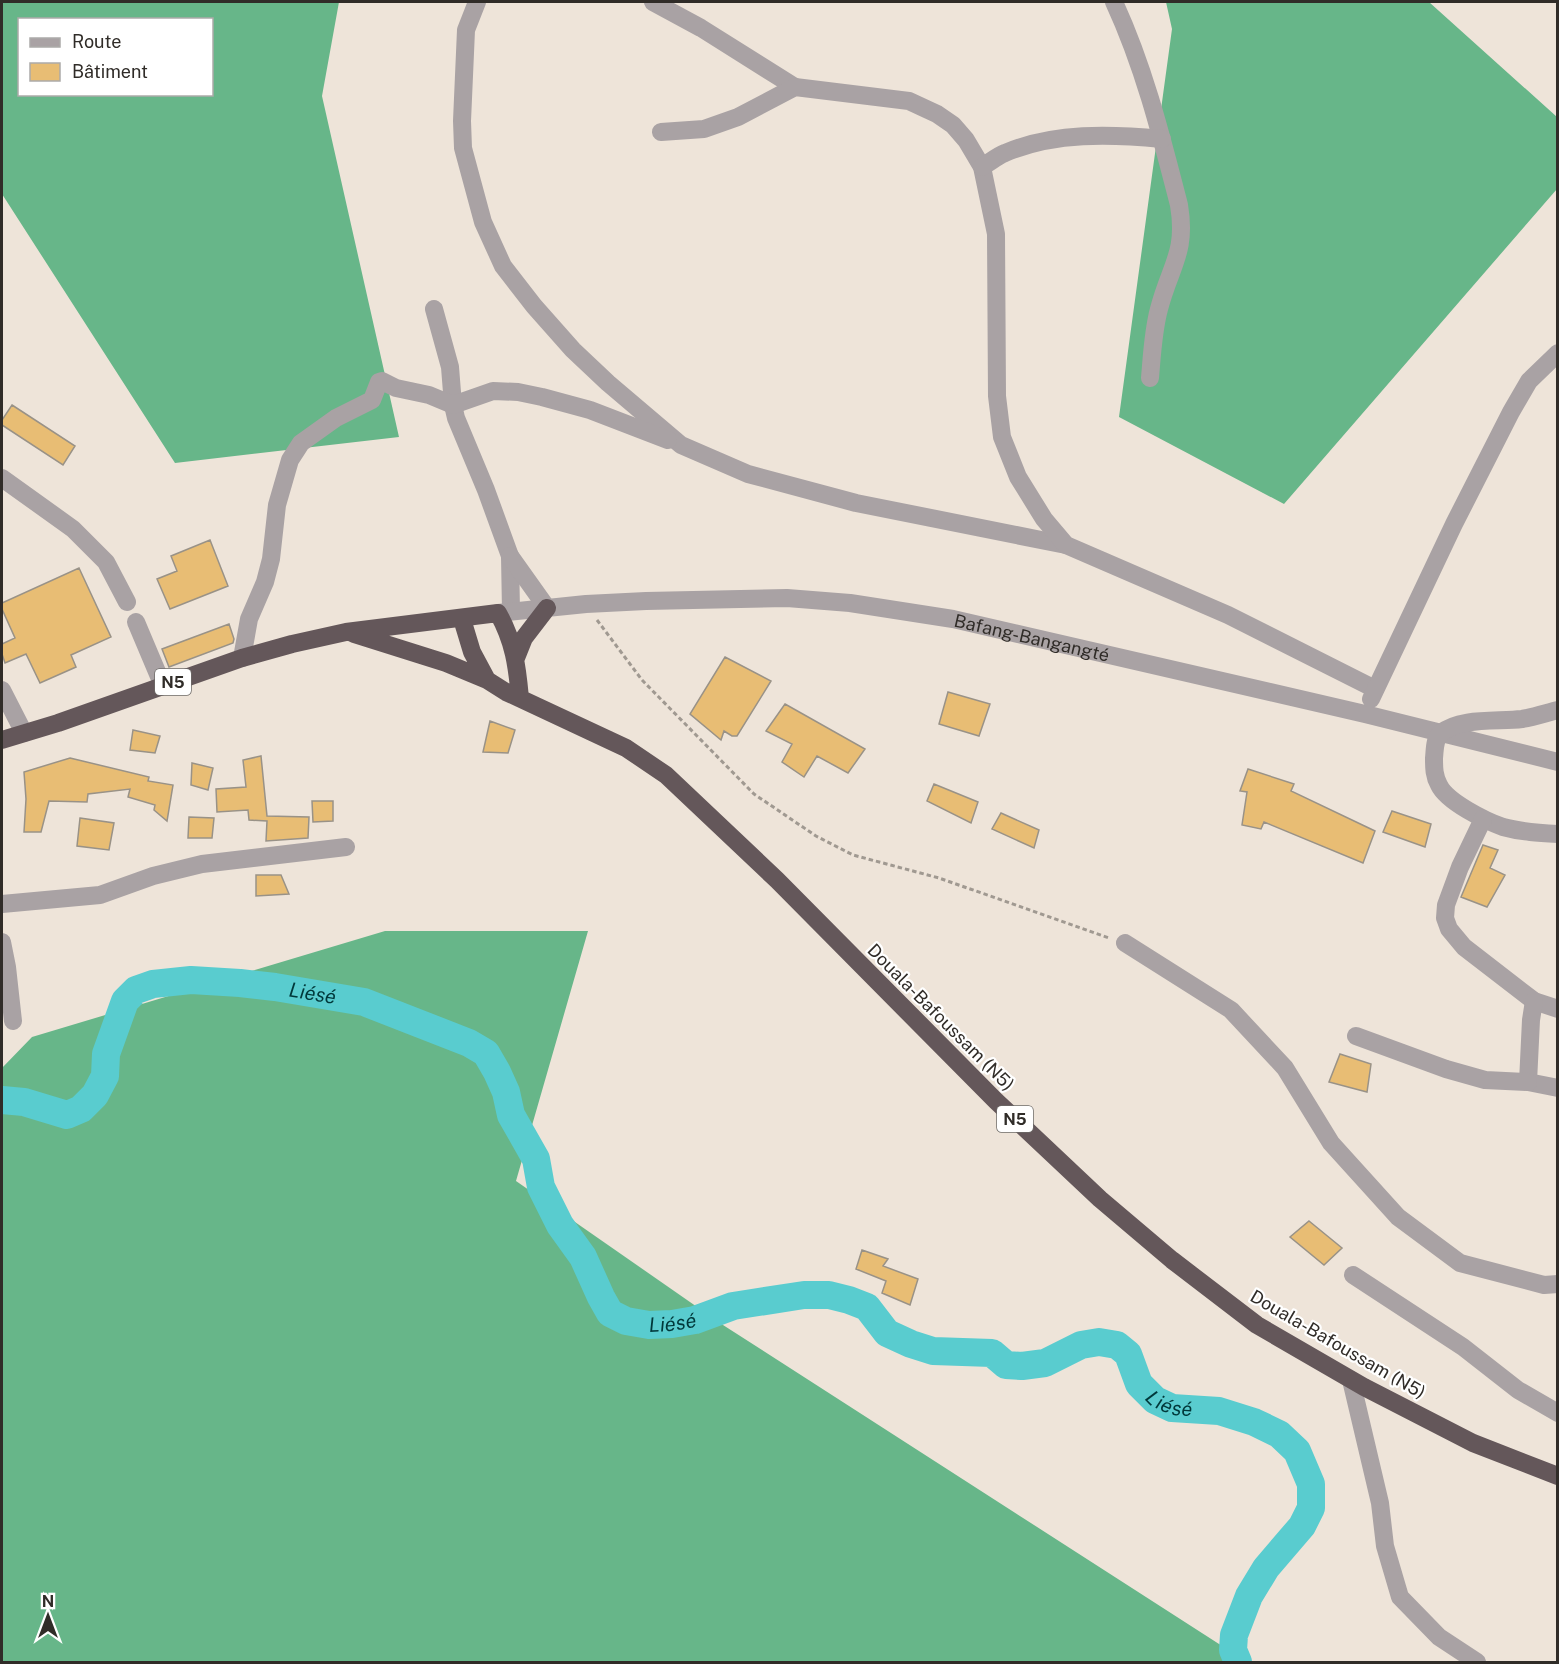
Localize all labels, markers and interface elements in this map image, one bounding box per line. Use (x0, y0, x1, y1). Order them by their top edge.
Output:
legend (18, 18, 213, 96)
text: Route (72, 31, 121, 52)
text: Bâtiment (72, 61, 148, 82)
street label: Bafang-Bangangté (952, 609, 1112, 665)
road number: N5 (155, 669, 191, 695)
street label: Douala-Bafoussam (N5) (863, 939, 1019, 1095)
water label: Liésé (287, 978, 338, 1009)
road number: N5 (997, 1106, 1033, 1132)
street label: Douala-Bafoussam (N5) (1247, 1285, 1429, 1403)
water label: Liésé (648, 1308, 698, 1337)
water label: Liésé (1141, 1386, 1193, 1421)
north arrow (18, 1586, 78, 1646)
text: N (42, 1592, 54, 1611)

